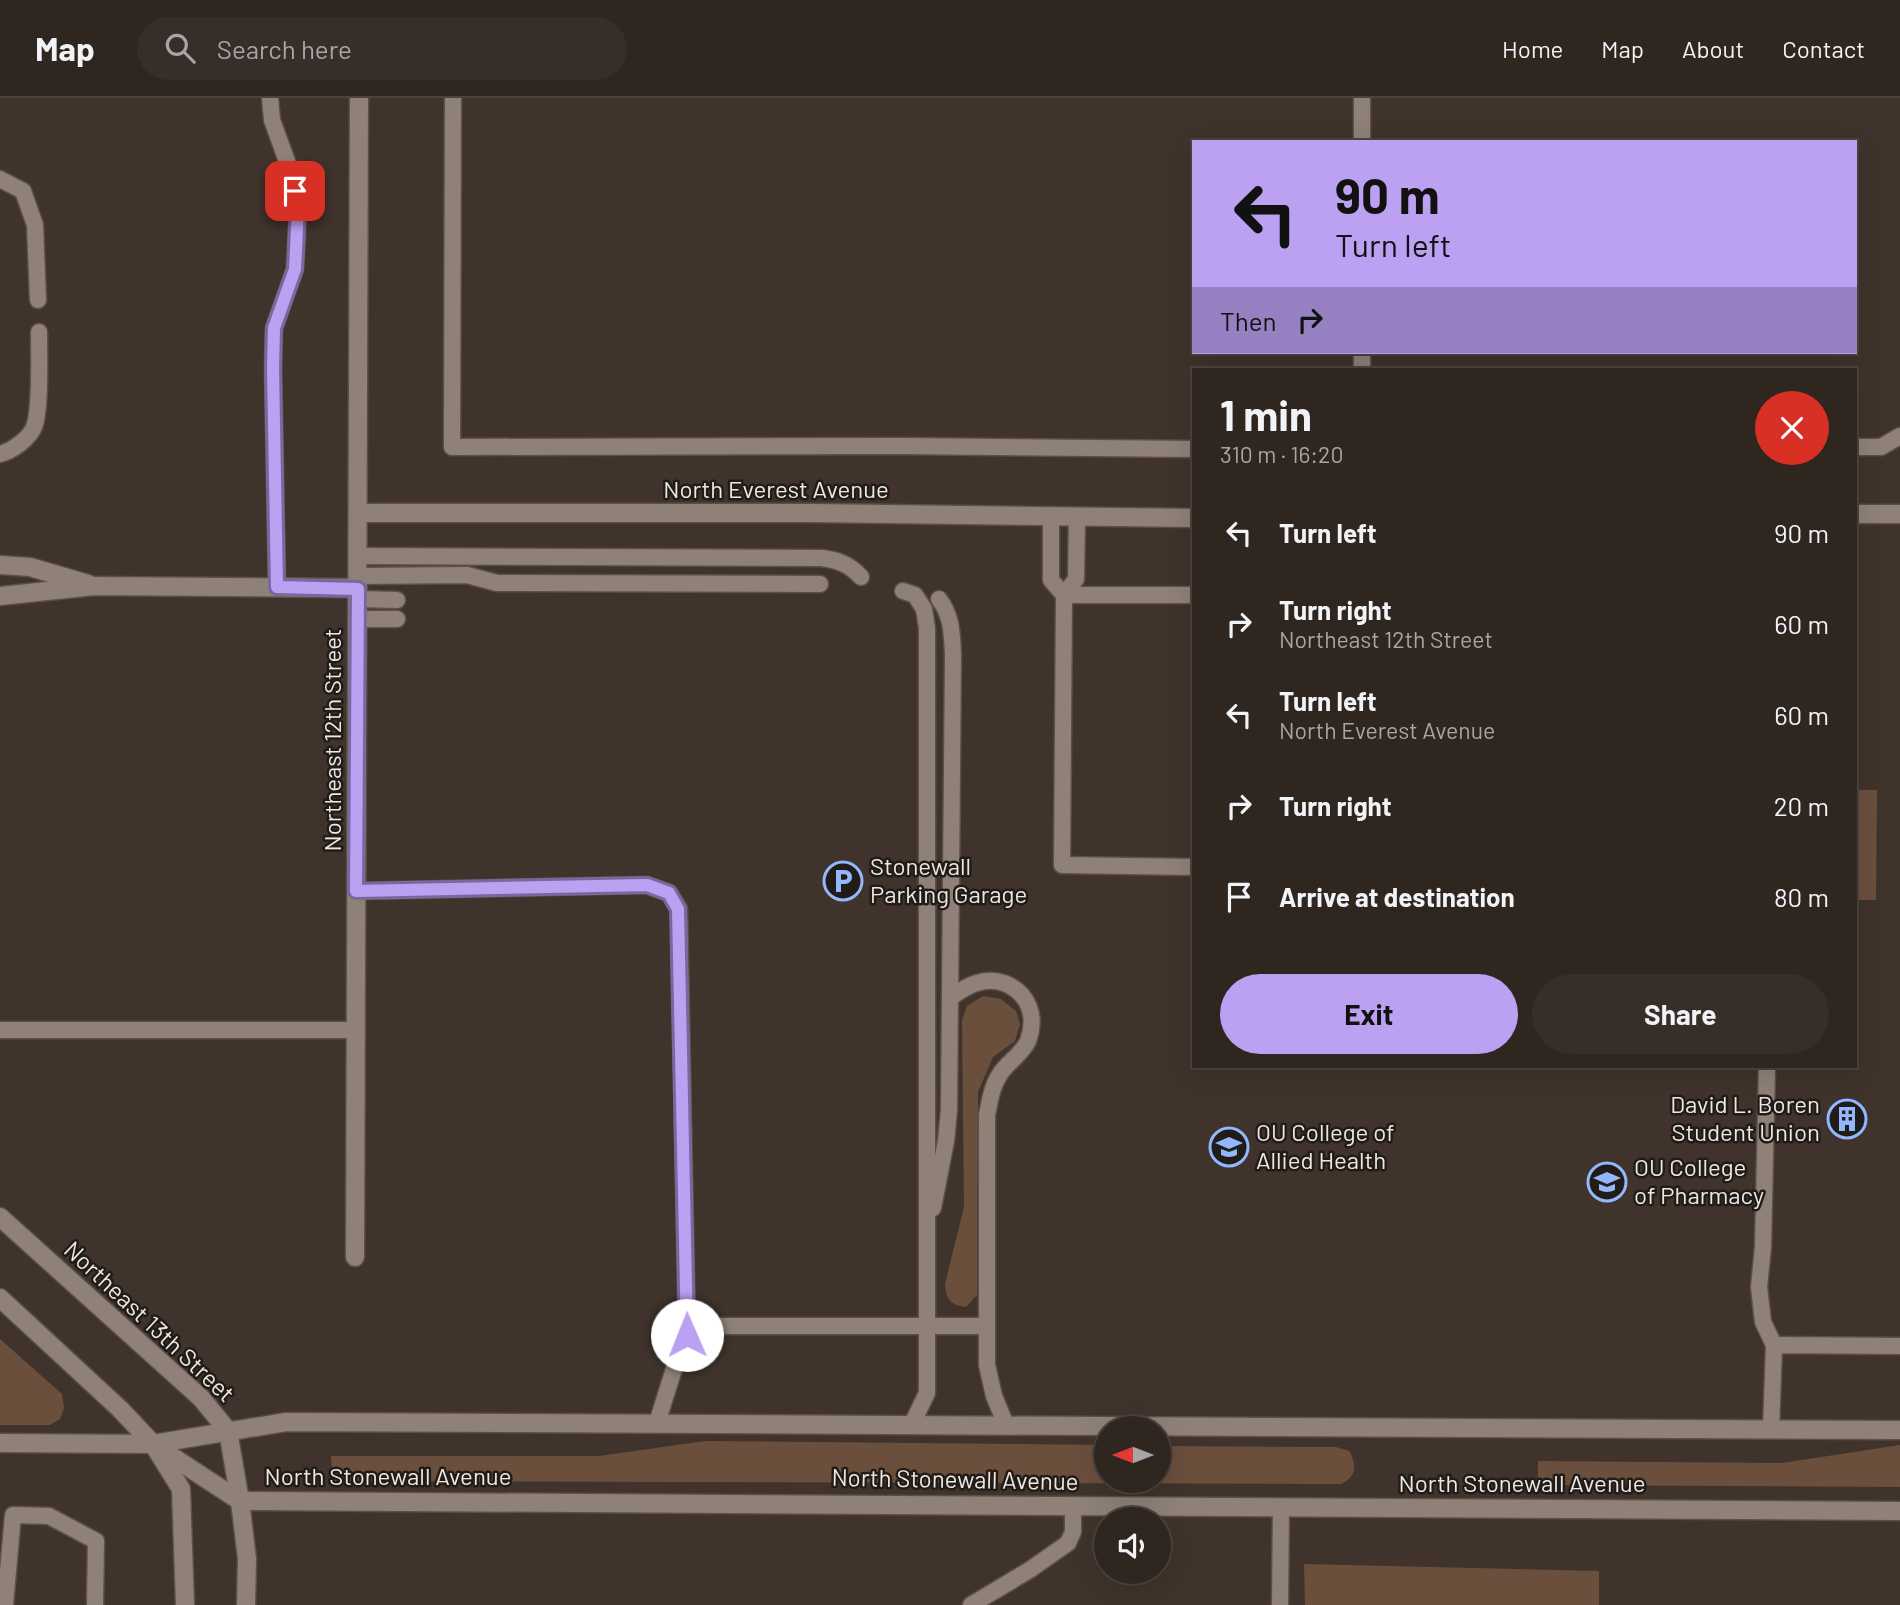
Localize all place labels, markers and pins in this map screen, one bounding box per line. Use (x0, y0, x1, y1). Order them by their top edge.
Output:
pin (265, 161, 325, 221)
place label: Stonewall Parking Garage (870, 851, 1027, 908)
parking icon: Stonewall Parking Garage (822, 860, 864, 902)
place label: David L. Boren Student Union (1670, 1089, 1820, 1146)
building icon: David L. Boren Student Union (1826, 1098, 1868, 1140)
place label: OU College of Allied Health (1256, 1117, 1395, 1174)
school or university icon: OU College of Allied Health (1208, 1126, 1250, 1168)
place label: OU College of Pharmacy (1634, 1152, 1764, 1209)
school or university icon: OU College of Pharmacy (1586, 1161, 1628, 1203)

